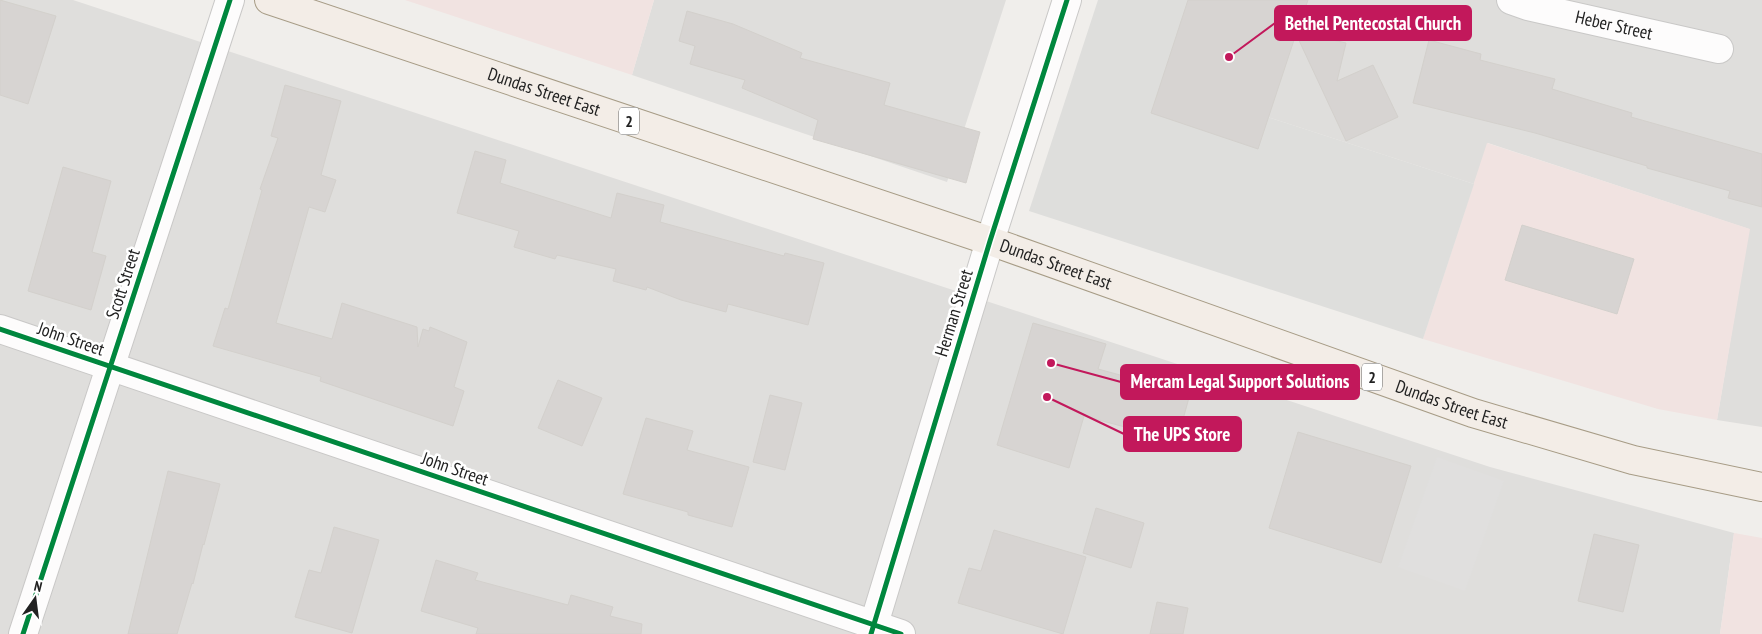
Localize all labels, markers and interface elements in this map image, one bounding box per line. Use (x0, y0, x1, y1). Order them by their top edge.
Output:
street label: Heber Street (1573, 5, 1655, 45)
callout: Bethel Pentecostal Church (1275, 6, 1471, 40)
text: Bethel Pentecostal Church (1285, 11, 1461, 35)
street label: Dundas Street East (485, 62, 603, 121)
road number: 2 (619, 108, 639, 134)
street label: Dundas Street East (997, 233, 1115, 294)
street label: Scott Street (100, 246, 145, 322)
street label: Herman Street (929, 266, 978, 359)
street label: John Street (34, 316, 108, 361)
road number: 2 (1362, 364, 1382, 391)
callout: Mercam Legal Support Solutions (1121, 365, 1359, 399)
text: Mercam Legal Support Solutions (1131, 369, 1350, 393)
street label: Dundas Street East (1393, 374, 1511, 434)
callout: The UPS Store (1124, 417, 1241, 451)
text: The UPS Store (1134, 422, 1230, 446)
street label: John Street (418, 446, 492, 491)
north arrow (10, 574, 60, 624)
text: N (32, 577, 44, 596)

